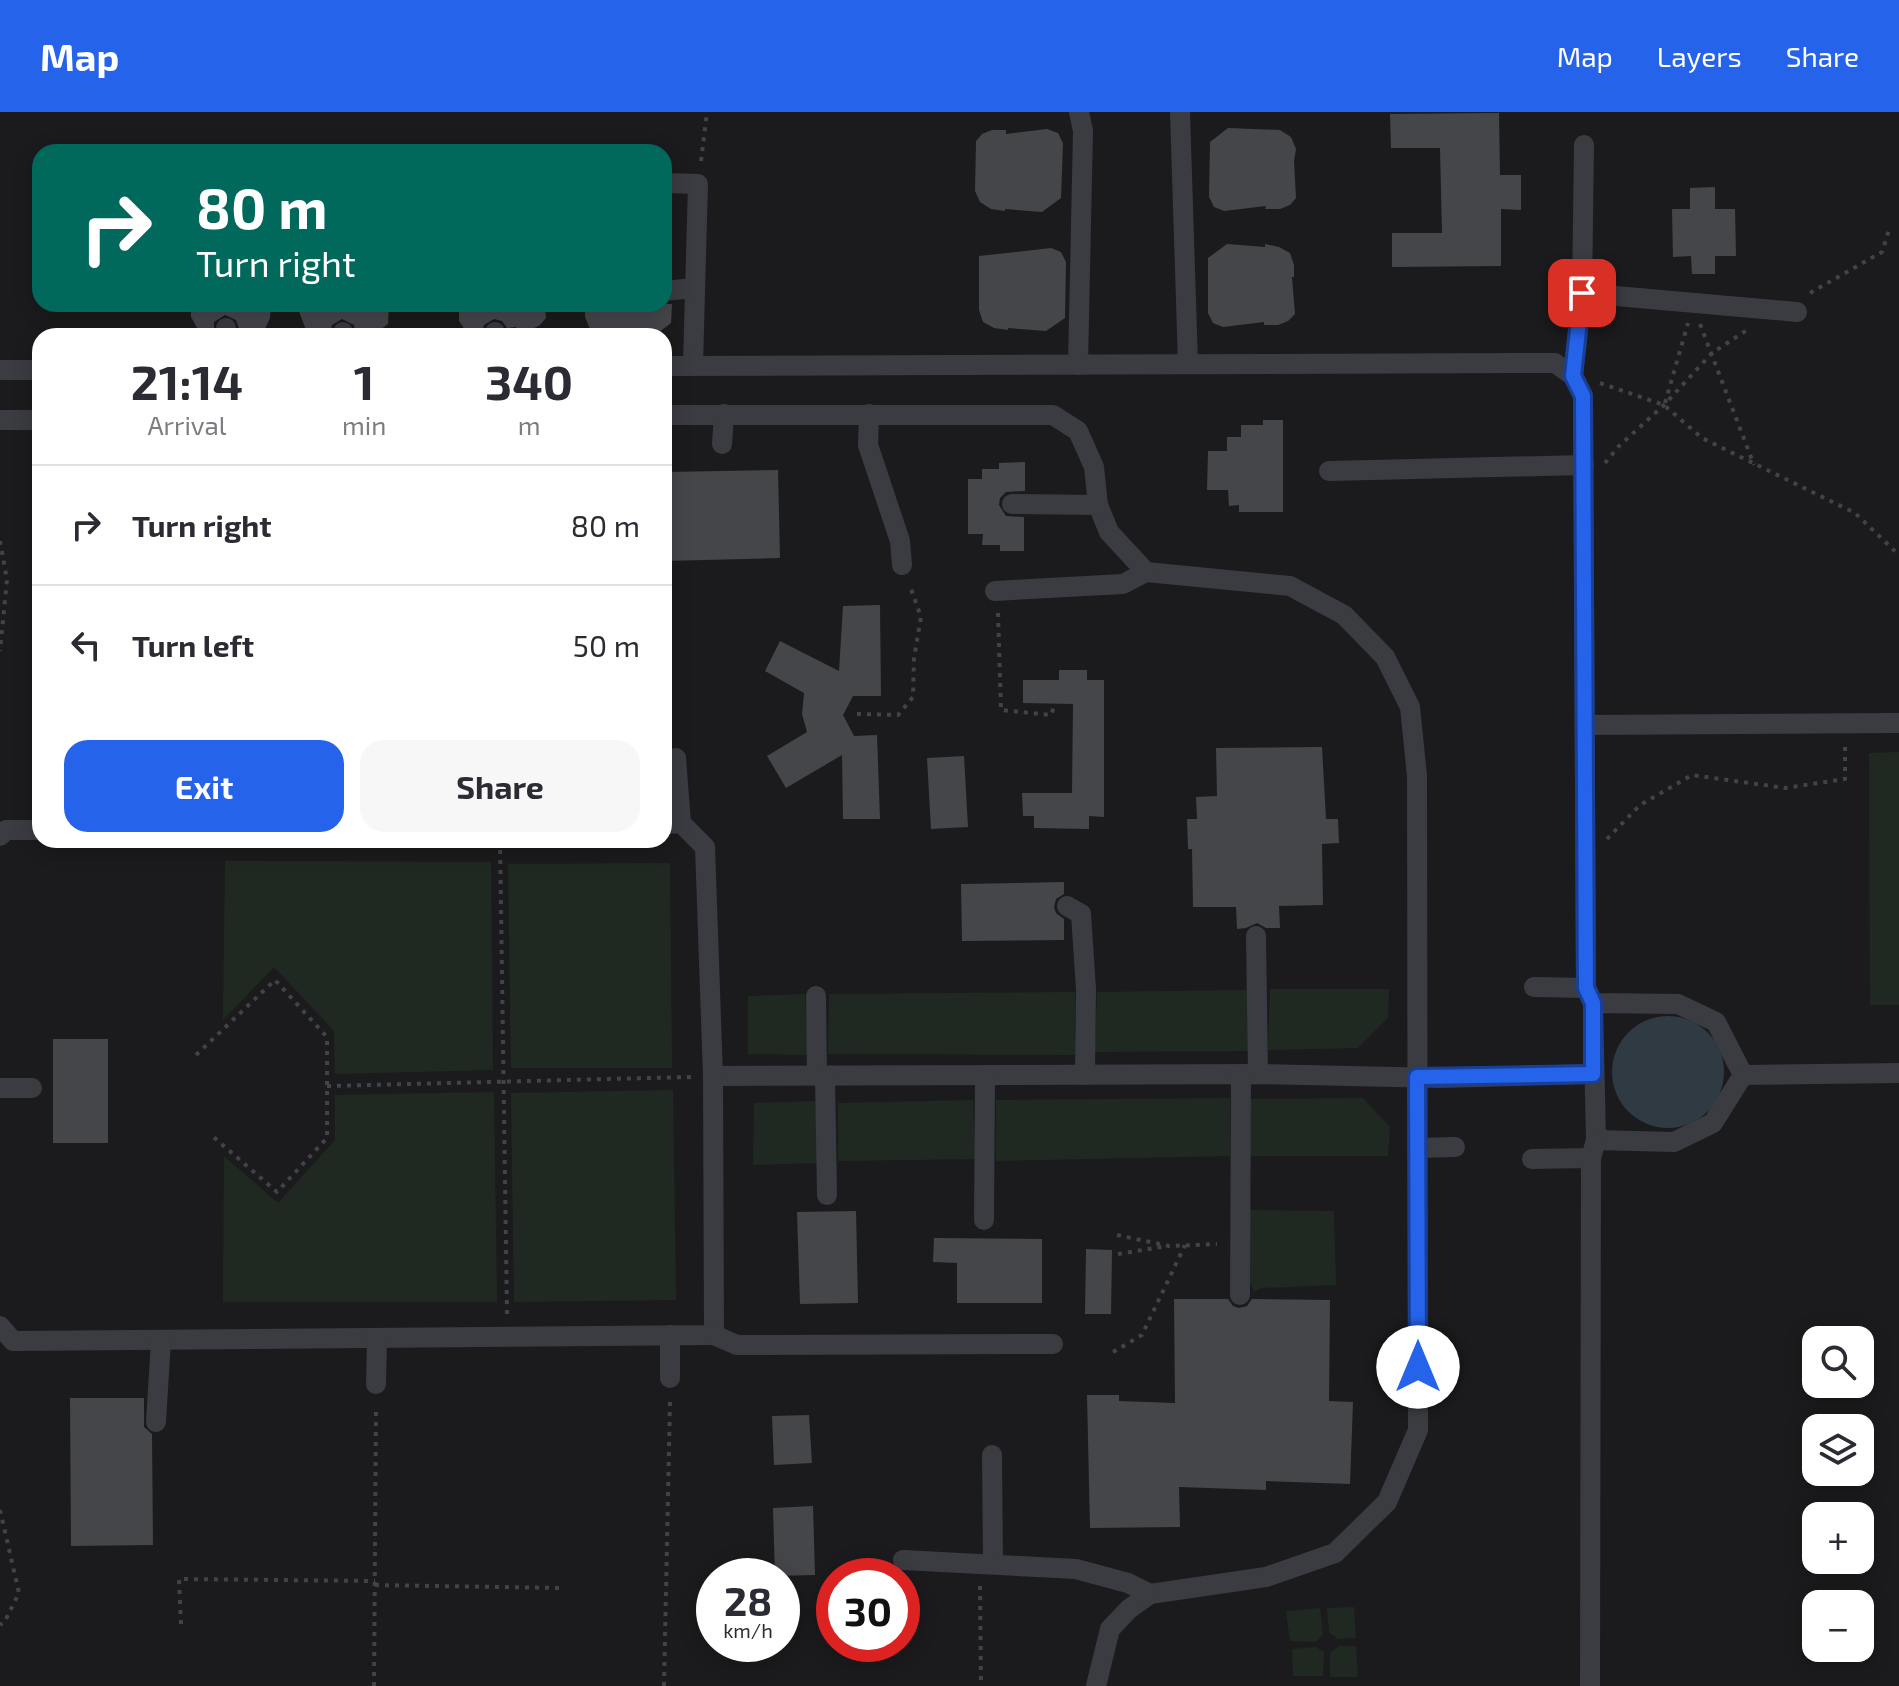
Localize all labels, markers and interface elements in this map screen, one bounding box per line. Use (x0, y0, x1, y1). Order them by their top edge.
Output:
text: Map (40, 33, 119, 79)
text: Map (1557, 39, 1613, 73)
text: Layers (1657, 39, 1742, 73)
text: Share (1786, 39, 1859, 73)
text: 80 m (196, 173, 328, 240)
icon: right (64, 176, 168, 280)
text: Turn right (196, 241, 356, 284)
pin (1548, 259, 1616, 327)
icon: arrive (1560, 271, 1604, 315)
text: 21:14 (131, 352, 243, 410)
text: 1 (354, 352, 374, 410)
text: 340 (485, 352, 573, 410)
text: Arrival (147, 409, 227, 440)
text: min (342, 409, 386, 440)
text: m (518, 409, 541, 440)
icon: right (64, 503, 108, 547)
text: Turn right (132, 507, 272, 543)
text: 80 m (571, 507, 640, 543)
icon: left (64, 623, 108, 667)
text: Turn left (132, 627, 254, 663)
text: 50 m (573, 627, 640, 663)
button: Exit (64, 740, 344, 832)
button: Share (360, 740, 640, 832)
position arrow (1376, 1325, 1460, 1409)
map controls (1802, 1326, 1874, 1662)
button: search (1802, 1326, 1874, 1398)
button: layers (1802, 1414, 1874, 1486)
button: + (1802, 1502, 1874, 1574)
speed limit sign: 30 (816, 1558, 920, 1662)
text: 28 (724, 1576, 772, 1624)
button: − (1802, 1590, 1874, 1662)
text: km/h (723, 1618, 773, 1642)

